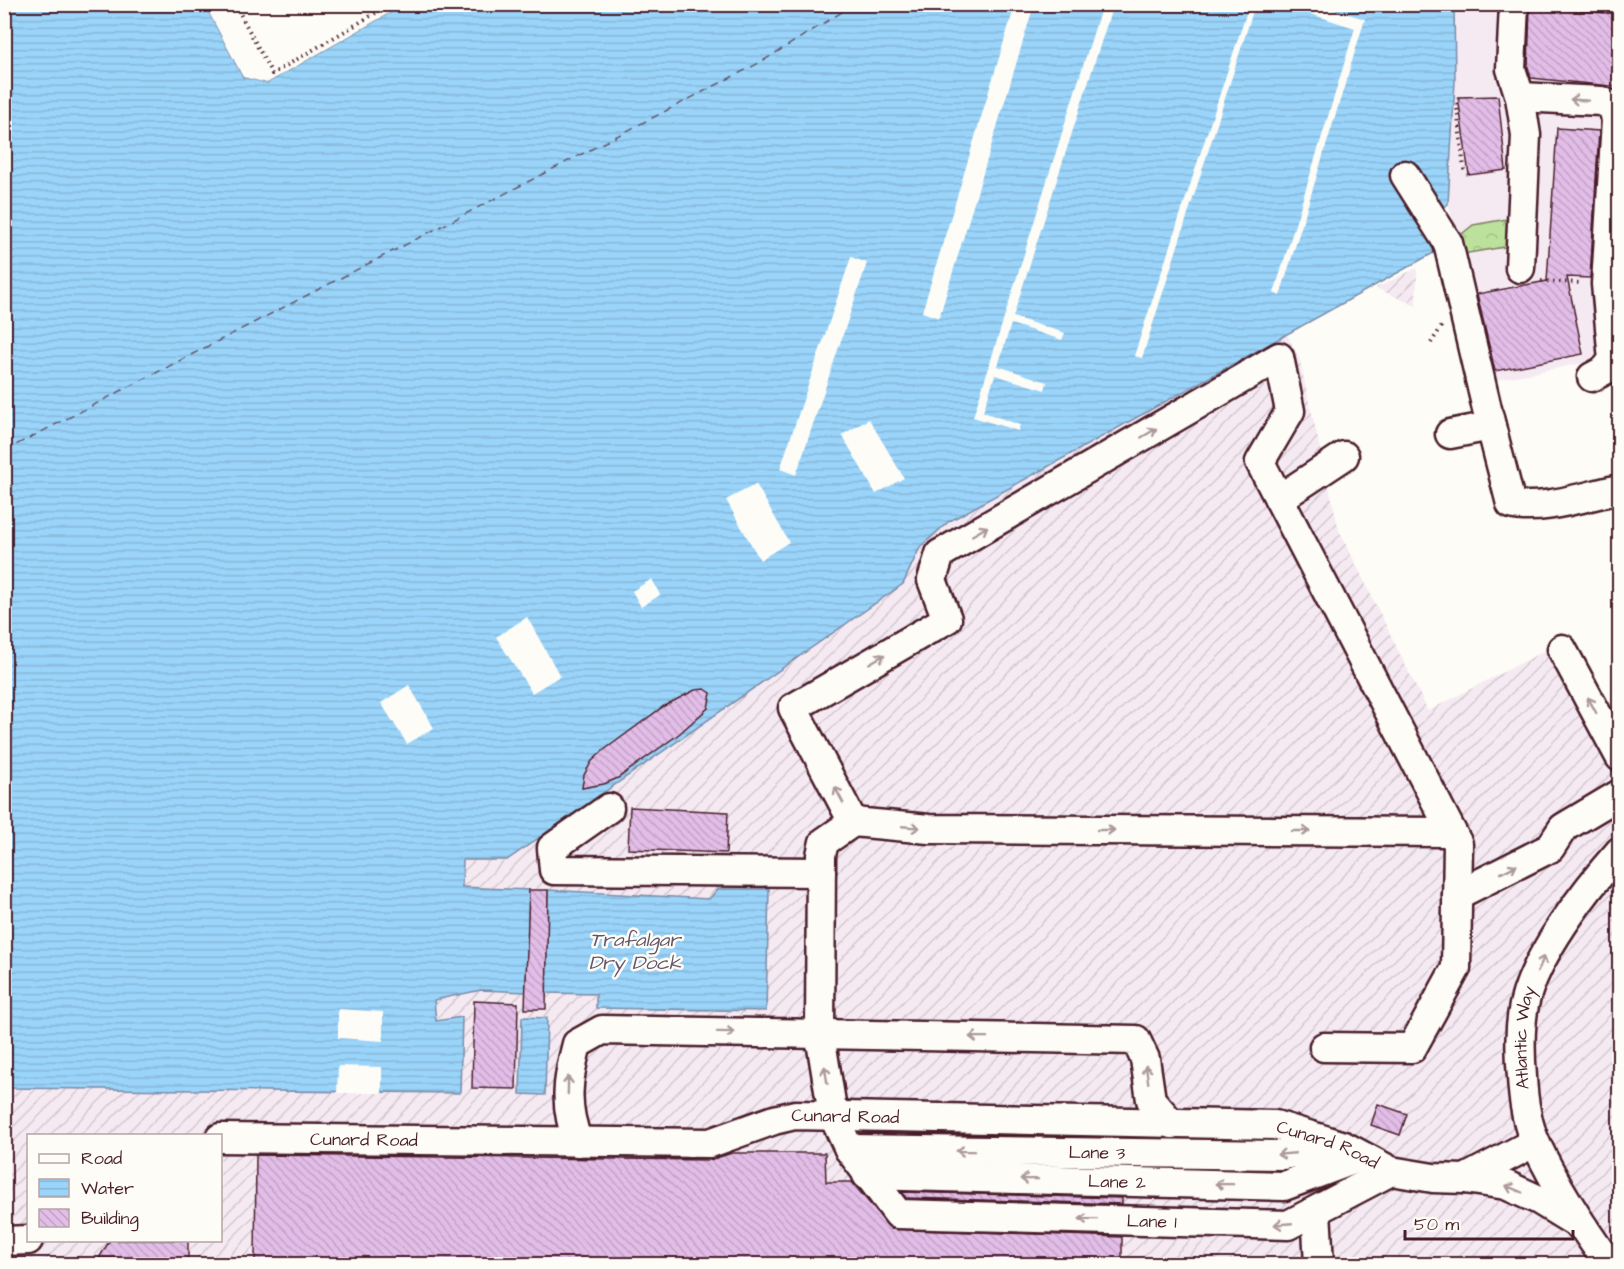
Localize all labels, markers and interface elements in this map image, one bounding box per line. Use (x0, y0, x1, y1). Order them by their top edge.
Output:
one-way arrow (1569, 94, 1589, 105)
one-way arrow (1140, 427, 1157, 439)
one-way arrow (971, 525, 988, 537)
one-way arrow (868, 653, 885, 665)
one-way arrow (1586, 697, 1598, 714)
one-way arrow (832, 786, 844, 804)
one-way arrow (901, 822, 921, 833)
one-way arrow (1096, 824, 1116, 836)
one-way arrow (1291, 825, 1311, 837)
one-way arrow (1500, 863, 1518, 874)
water label: Trafalgar Dry Dock (589, 926, 682, 978)
one-way arrow (1536, 955, 1547, 973)
street label: Atlantic Way (1508, 982, 1542, 1090)
one-way arrow (715, 1027, 735, 1038)
one-way arrow (968, 1031, 988, 1043)
one-way arrow (1142, 1064, 1153, 1084)
one-way arrow (821, 1066, 832, 1085)
one-way arrow (563, 1075, 574, 1095)
street label: Cunard Road (791, 1102, 900, 1130)
street label: Cunard Road (1274, 1114, 1383, 1175)
street label: Cunard Road (310, 1126, 418, 1153)
legend (27, 1134, 222, 1242)
street label: Lane 3 (1068, 1140, 1126, 1165)
one-way arrow (956, 1145, 976, 1156)
text: Road (81, 1146, 122, 1171)
one-way arrow (1277, 1148, 1297, 1159)
street label: Lane 2 (1088, 1168, 1147, 1195)
one-way arrow (1020, 1173, 1040, 1185)
text: Water (81, 1176, 134, 1201)
one-way arrow (1214, 1179, 1234, 1190)
one-way arrow (1505, 1183, 1523, 1194)
scale bar (1405, 1203, 1573, 1241)
text: Building (81, 1206, 139, 1232)
street label: Lane 1 (1126, 1208, 1177, 1234)
text: 50 m (1414, 1212, 1459, 1237)
one-way arrow (1078, 1214, 1098, 1225)
one-way arrow (1273, 1218, 1293, 1229)

